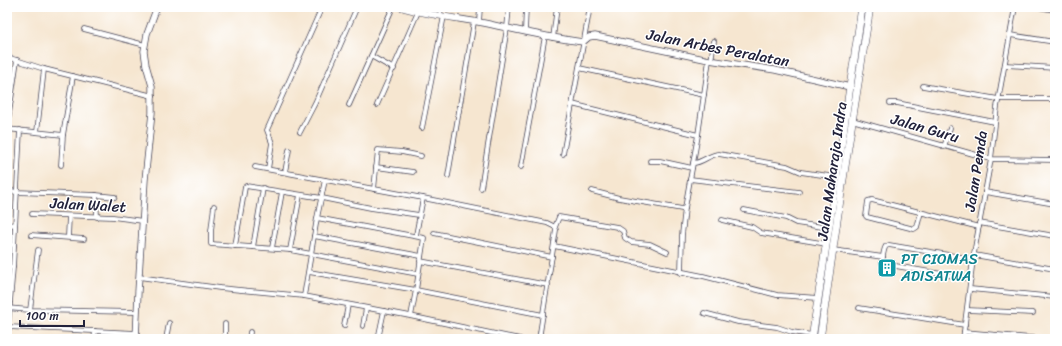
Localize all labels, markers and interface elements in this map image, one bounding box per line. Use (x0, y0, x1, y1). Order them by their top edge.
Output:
street label: Jalan Arbes Peralatan (643, 21, 792, 75)
street label: Jalan Maharaja Indra (809, 100, 855, 243)
street label: Jalan Guru (887, 106, 962, 150)
street label: Jalan Pemda (957, 128, 995, 214)
street label: Jalan Walet (48, 190, 127, 220)
place label: PT CIOMAS ADISATWA (900, 246, 979, 289)
building icon: PT CIOMAS ADISATWA (876, 257, 898, 279)
scale bar (20, 302, 84, 328)
text: 100 m (26, 305, 59, 327)

